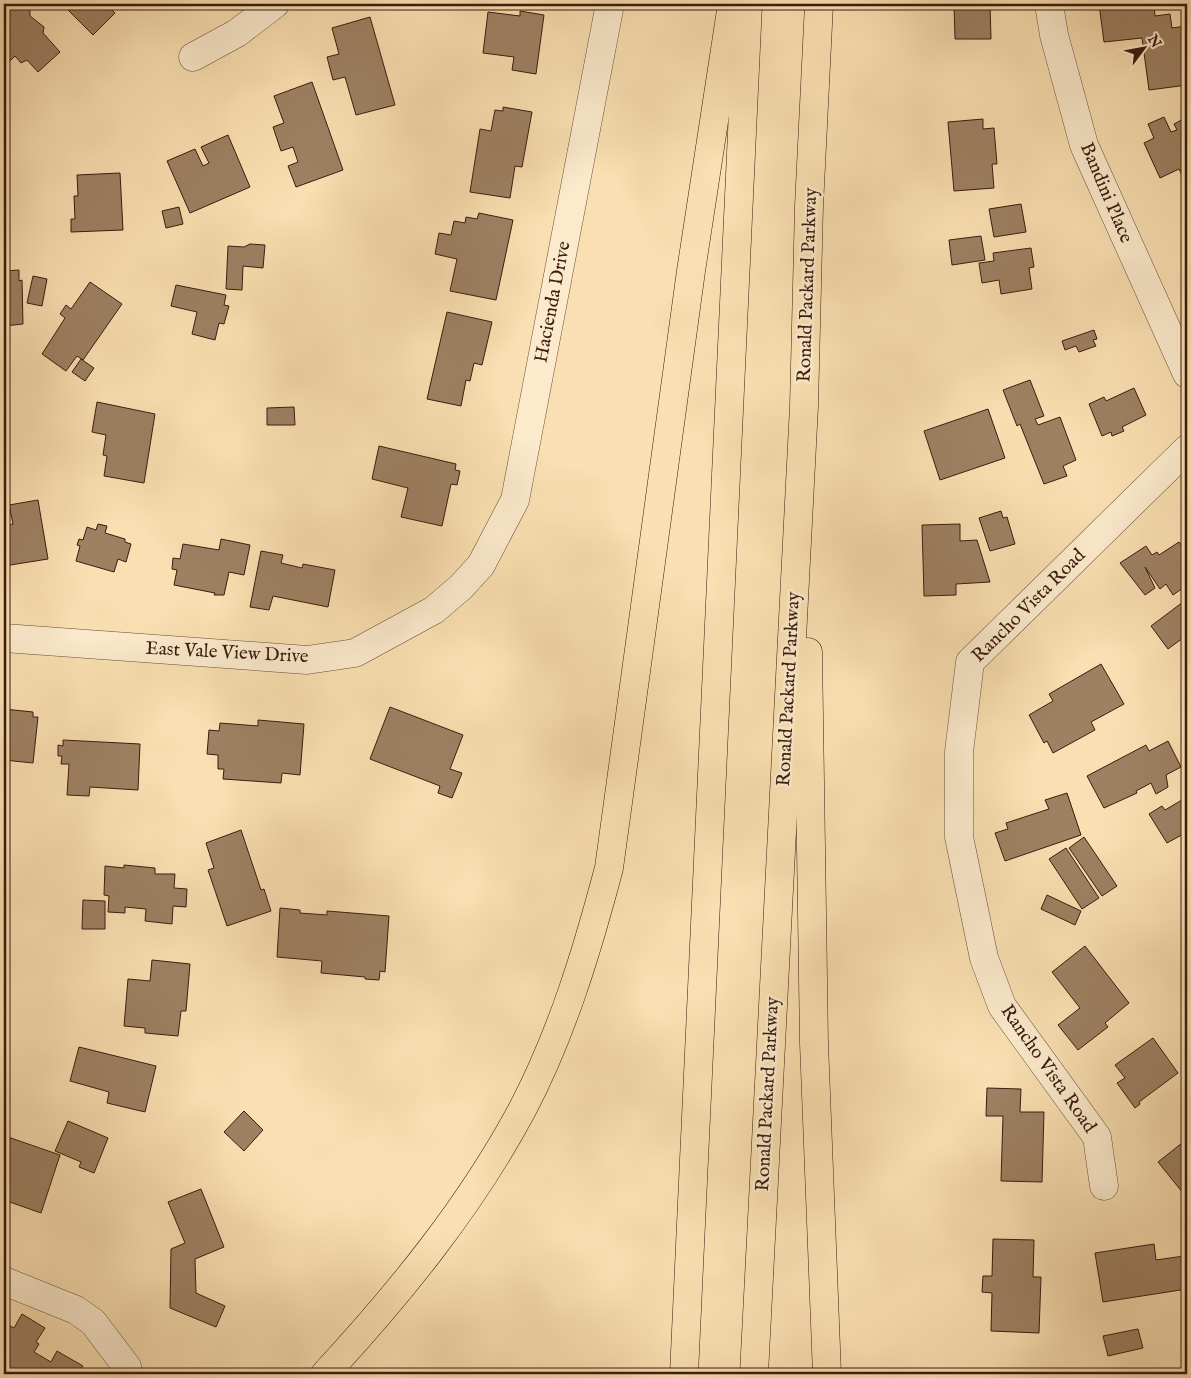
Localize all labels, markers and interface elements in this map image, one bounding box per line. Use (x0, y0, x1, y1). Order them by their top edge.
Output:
north arrow (1118, 22, 1168, 72)
text: N (1143, 31, 1165, 52)
street label: Bandini Place (1074, 139, 1138, 247)
street label: Ronald Packard Parkway (793, 186, 823, 383)
street label: Hacienda Drive (529, 239, 577, 365)
street label: Rancho Vista Road (967, 543, 1092, 668)
street label: Ronald Packard Parkway (772, 590, 806, 787)
street label: East Vale View Drive (145, 637, 309, 669)
street label: Ronald Packard Parkway (751, 995, 785, 1192)
street label: Rancho Vista Road (995, 1000, 1102, 1139)

